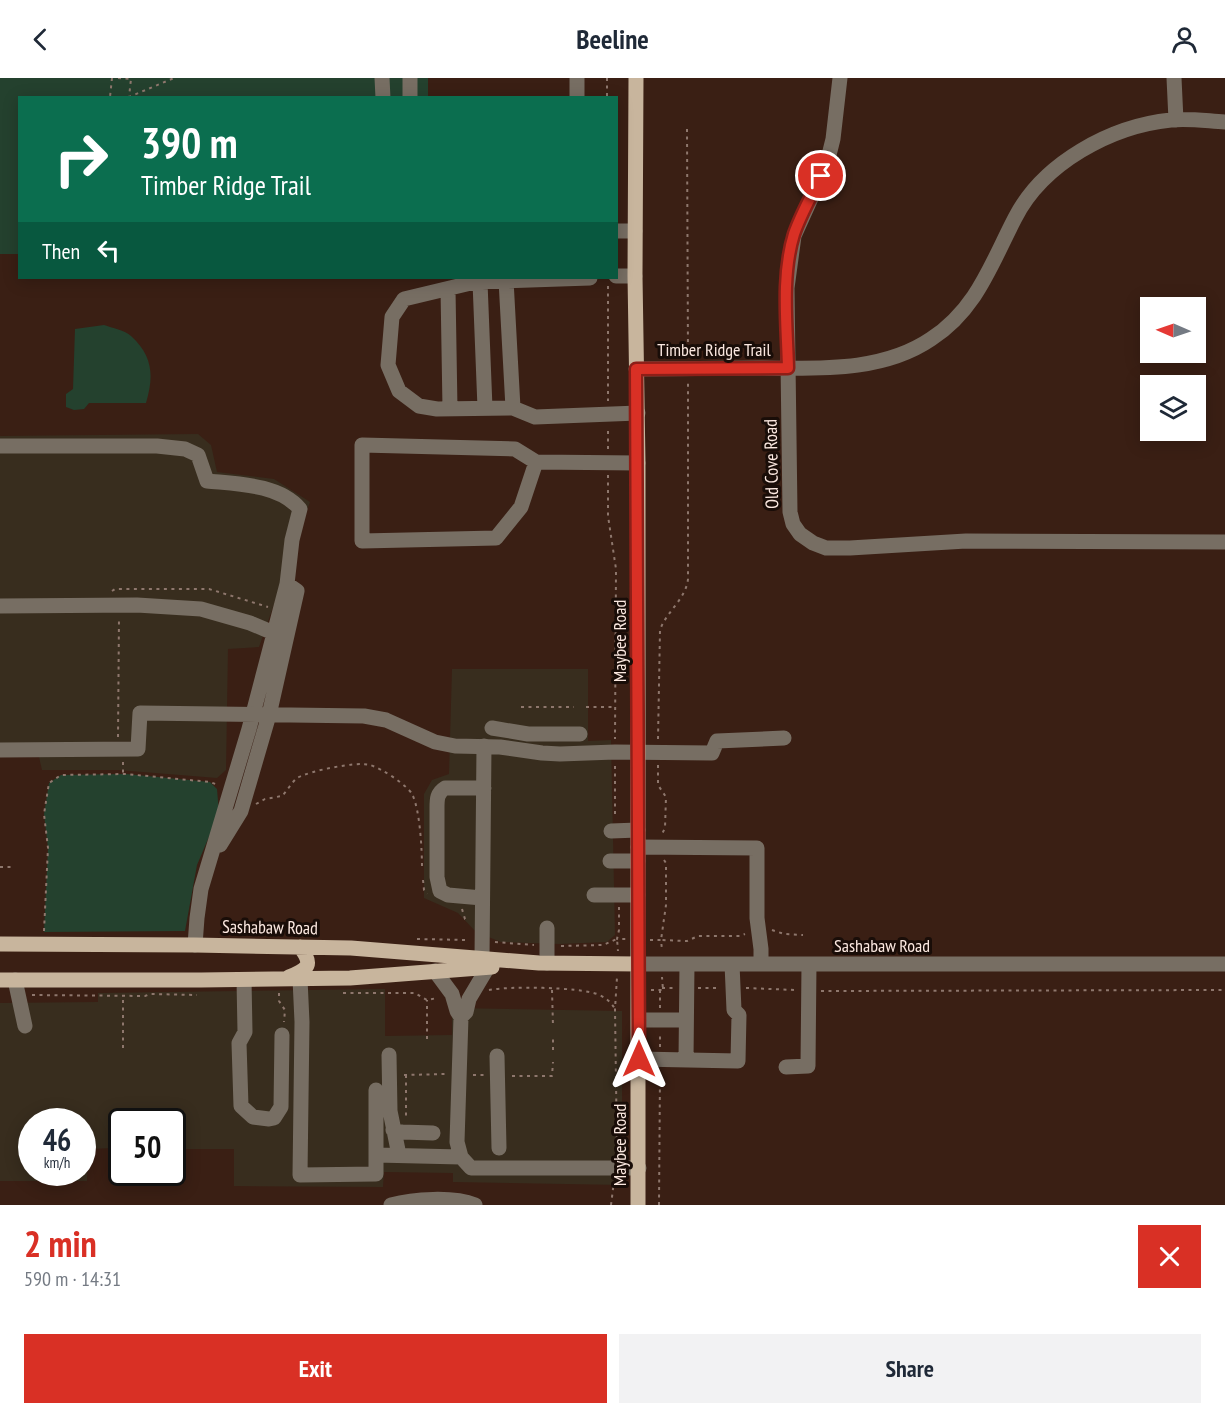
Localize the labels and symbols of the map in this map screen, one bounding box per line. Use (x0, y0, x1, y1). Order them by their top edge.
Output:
pin (795, 150, 846, 201)
north arrow (1140, 297, 1206, 363)
street label: Timber Ridge Trail (657, 338, 771, 361)
street label: Old Cove Road (759, 419, 783, 509)
street label: Maybee Road (608, 600, 631, 682)
street label: Sashabaw Road (222, 915, 318, 939)
street label: Sashabaw Road (834, 934, 930, 957)
position arrow (607, 1027, 671, 1091)
street label: Maybee Road (608, 1104, 631, 1186)
speed limit sign: 50 (108, 1108, 186, 1186)

